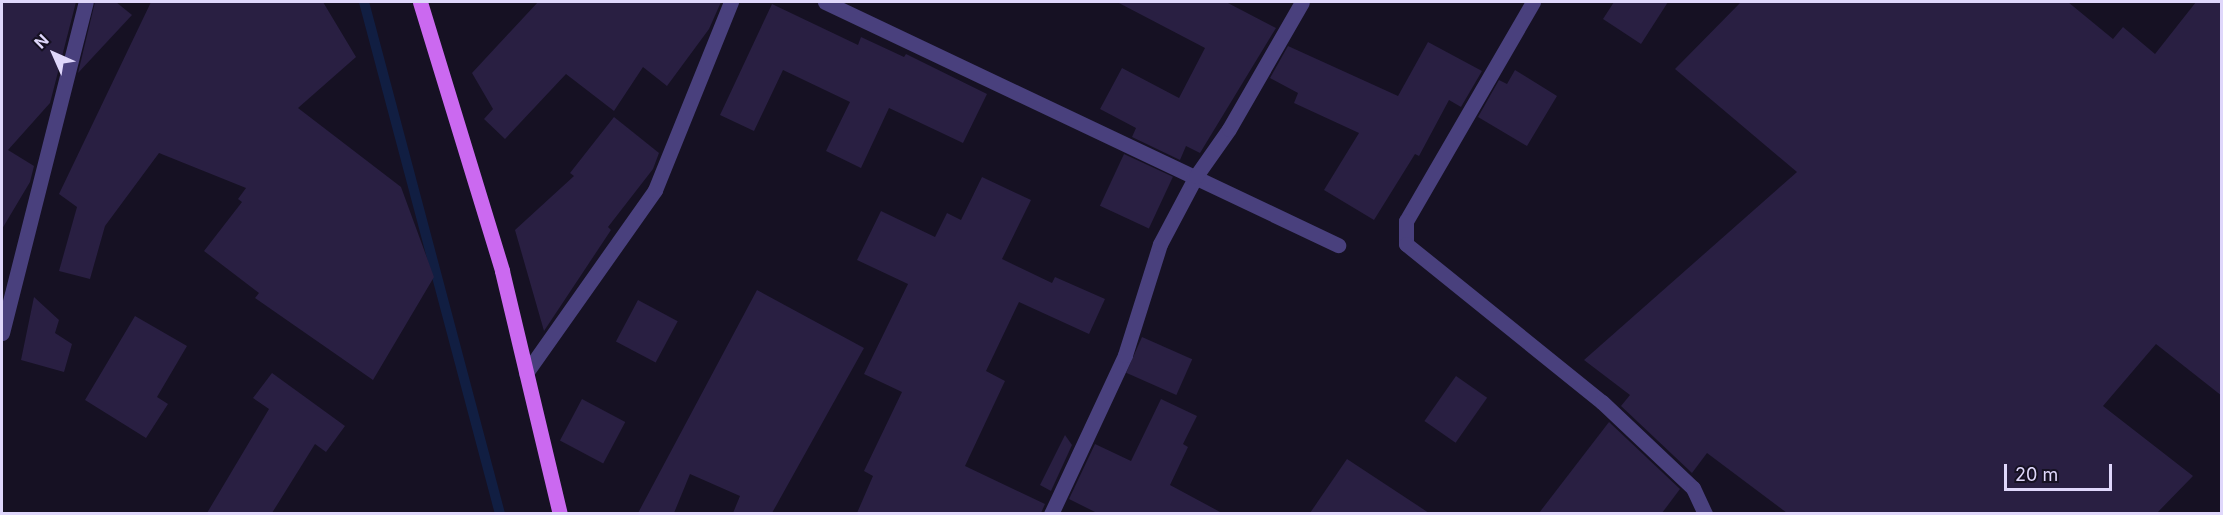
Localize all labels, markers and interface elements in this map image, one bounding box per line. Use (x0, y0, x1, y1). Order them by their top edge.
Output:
north arrow (24, 24, 84, 84)
text: N (30, 30, 53, 53)
scale bar (2007, 452, 2115, 490)
text: 20 m (2015, 464, 2058, 485)

